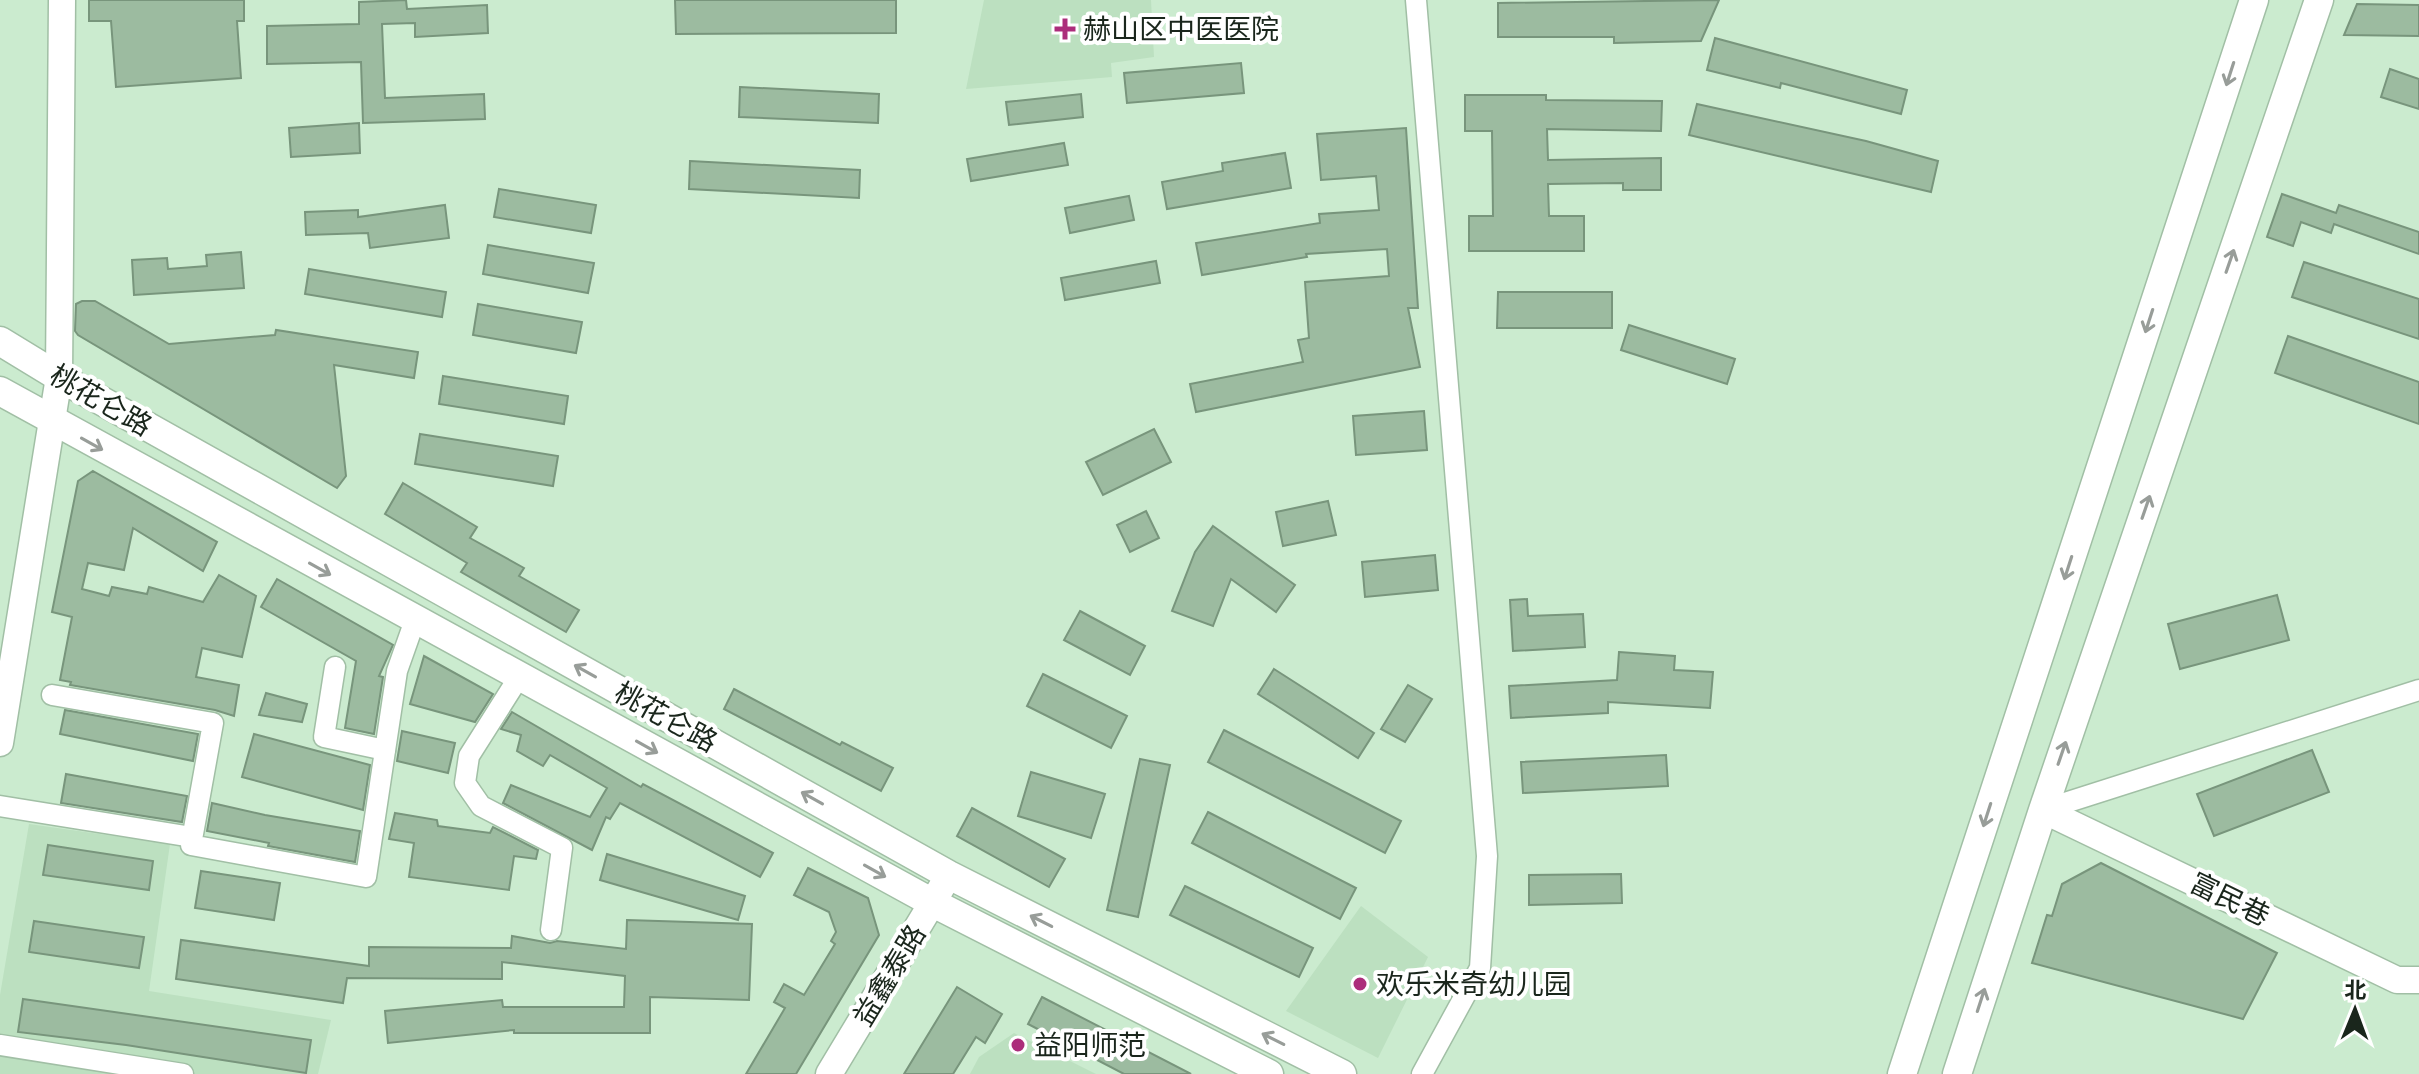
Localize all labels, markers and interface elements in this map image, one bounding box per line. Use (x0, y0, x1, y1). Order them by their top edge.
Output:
place label: 赫山区中医医院 (1083, 15, 1279, 45)
marker: 赫山区中医医院 (1054, 18, 1076, 40)
one-way arrow (2222, 61, 2236, 86)
one-way arrow (2224, 249, 2239, 274)
one-way arrow (2141, 308, 2156, 334)
street label: 桃花仑路 (44, 360, 157, 442)
one-way arrow (80, 436, 103, 452)
one-way arrow (2140, 495, 2155, 520)
one-way arrow (2060, 555, 2075, 581)
one-way arrow (308, 561, 331, 577)
one-way arrow (574, 663, 597, 679)
street label: 桃花仑路 (609, 678, 722, 758)
one-way arrow (634, 740, 658, 755)
one-way arrow (2056, 741, 2071, 766)
one-way arrow (800, 790, 824, 805)
one-way arrow (1979, 803, 1994, 828)
one-way arrow (863, 864, 886, 880)
street label: 富民巷 (2185, 868, 2274, 932)
one-way arrow (1029, 913, 1053, 929)
street label: 益鑫泰路 (848, 920, 932, 1031)
place label: 欢乐米奇幼儿园 (1376, 970, 1572, 1000)
north arrow (2315, 970, 2395, 1050)
marker: 欢乐米奇幼儿园 (1351, 975, 1369, 993)
text: 北 (2344, 979, 2367, 1002)
one-way arrow (1975, 988, 1989, 1013)
one-way arrow (1261, 1030, 1285, 1046)
place label: 益阳师范 (1034, 1031, 1146, 1061)
marker: 益阳师范 (1009, 1036, 1027, 1054)

